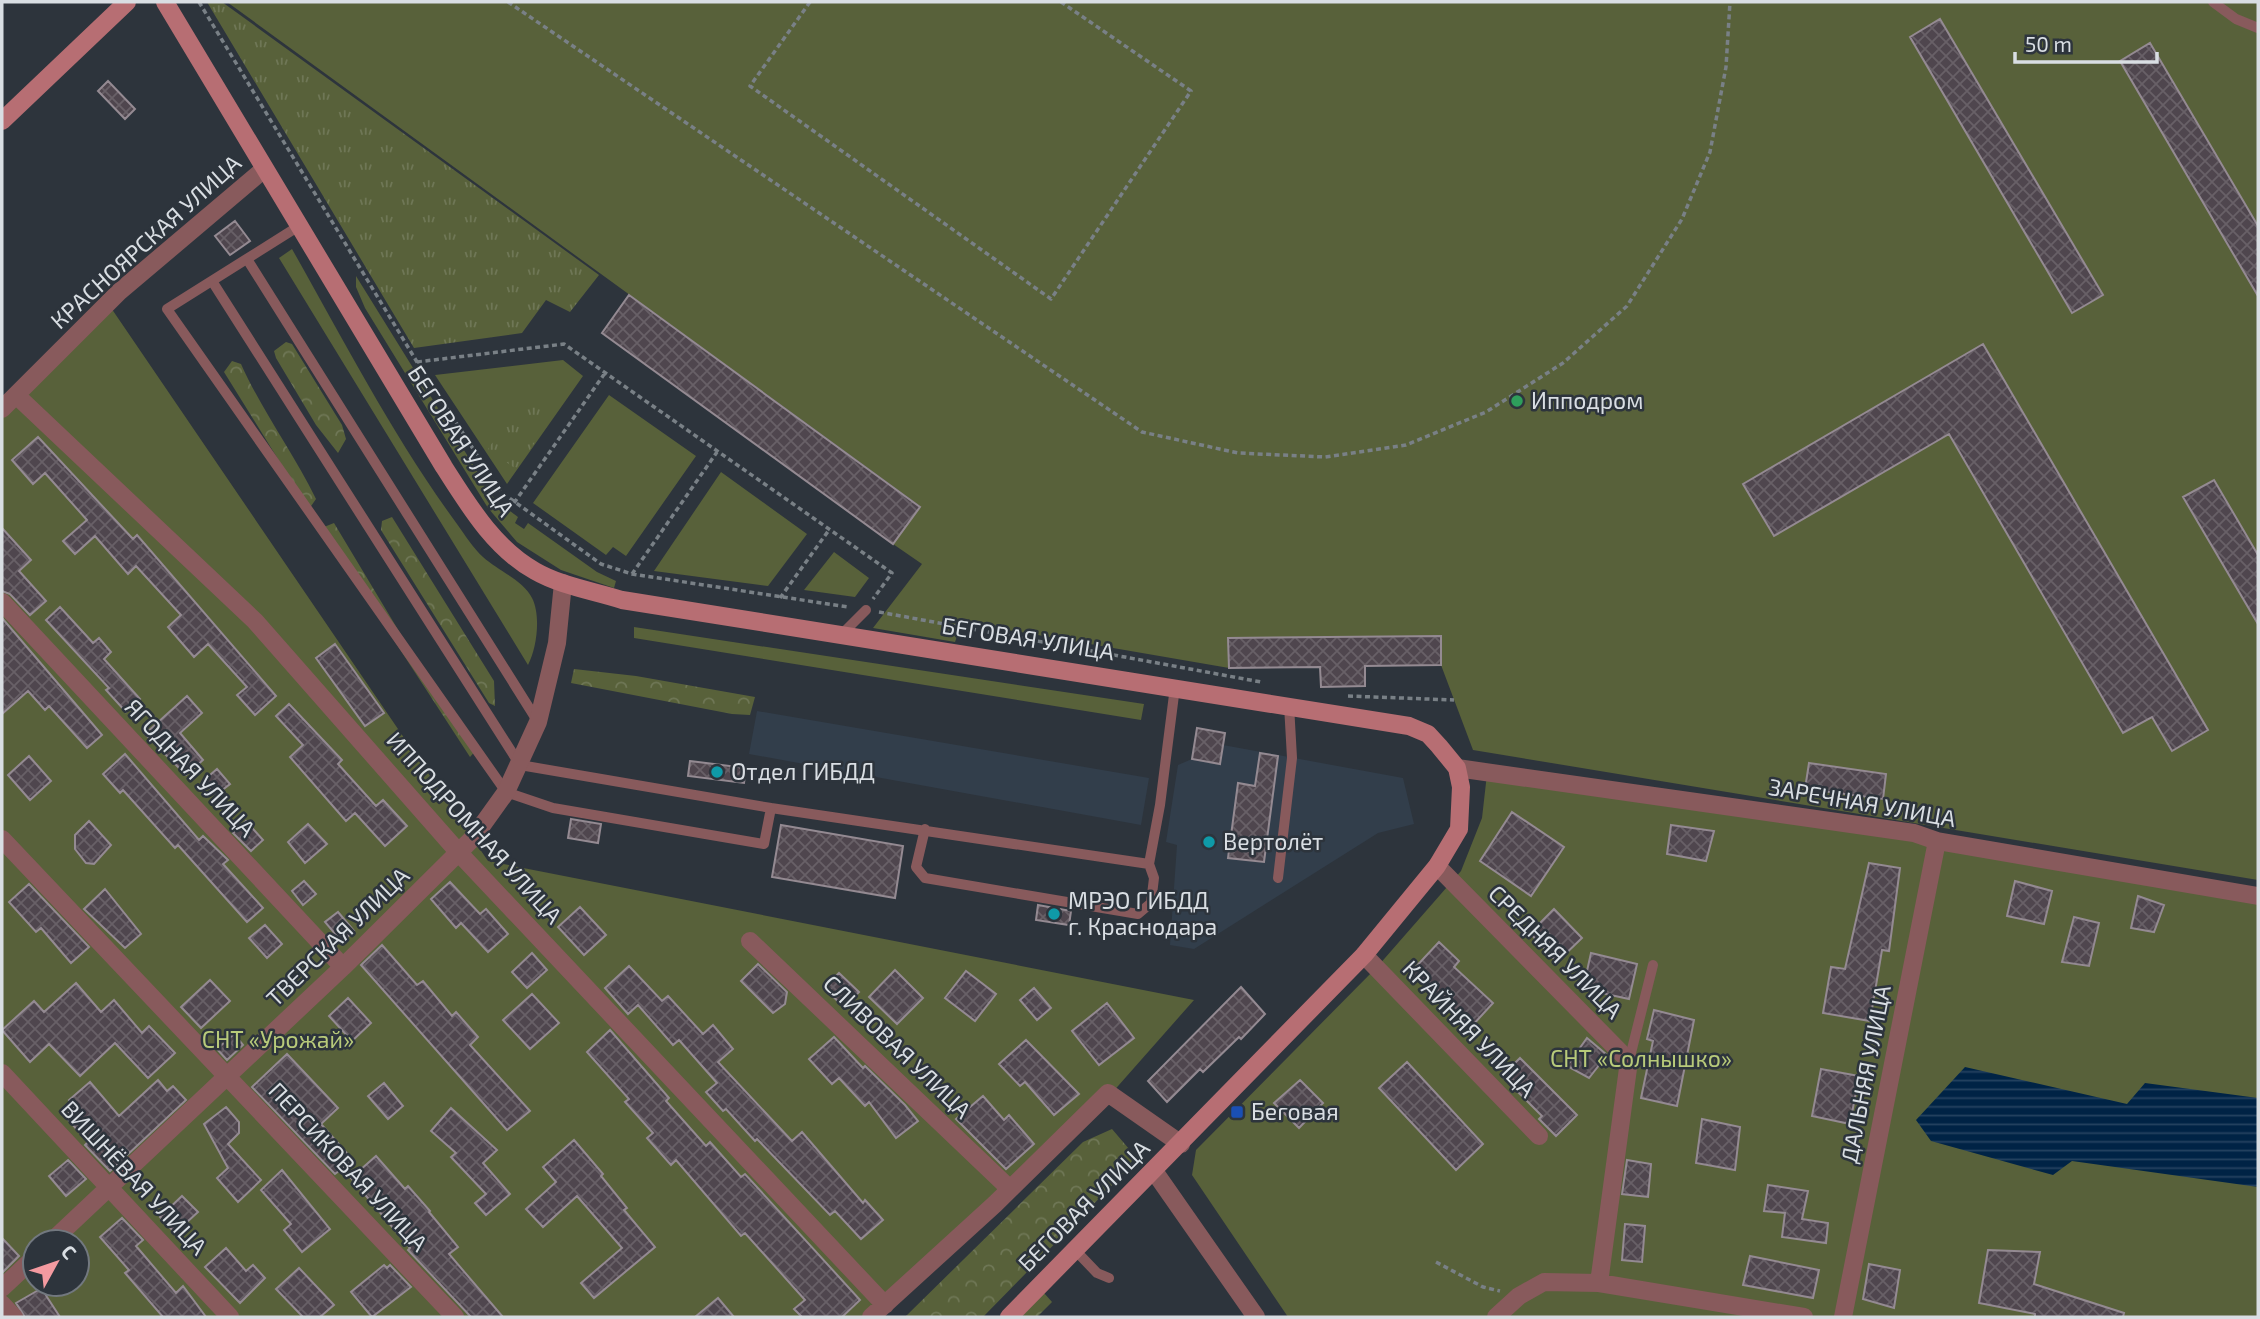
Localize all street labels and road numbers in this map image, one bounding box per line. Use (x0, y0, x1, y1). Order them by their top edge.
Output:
street label: КРАСНОЯРСКАЯ УЛИЦА (44, 148, 247, 334)
street label: БЕГОВАЯ УЛИЦА (403, 360, 521, 522)
street label: БЕГОВАЯ УЛИЦА (940, 611, 1117, 666)
street label: ЯГОДНАЯ УЛИЦА (120, 693, 262, 843)
street label: ИППОДРОМНАЯ УЛИЦА (381, 726, 569, 930)
street label: ЗАРЕЧНАЯ УЛИЦА (1766, 772, 1959, 832)
street label: ТВЕРСКАЯ УЛИЦА (260, 861, 415, 1011)
street label: СРЕДНЯЯ УЛИЦА (1483, 879, 1629, 1024)
street label: КРАЙНЯЯ УЛИЦА (1397, 954, 1543, 1103)
street label: СЛИВОВАЯ УЛИЦА (818, 969, 978, 1124)
street label: ДАЛЬНЯЯ УЛИЦА (1834, 982, 1896, 1165)
street label: ПЕРСИКОВАЯ УЛИЦА (263, 1076, 435, 1257)
street label: ВИШНЁВАЯ УЛИЦА (56, 1094, 214, 1261)
street label: БЕГОВАЯ УЛИЦА (1012, 1133, 1155, 1277)

